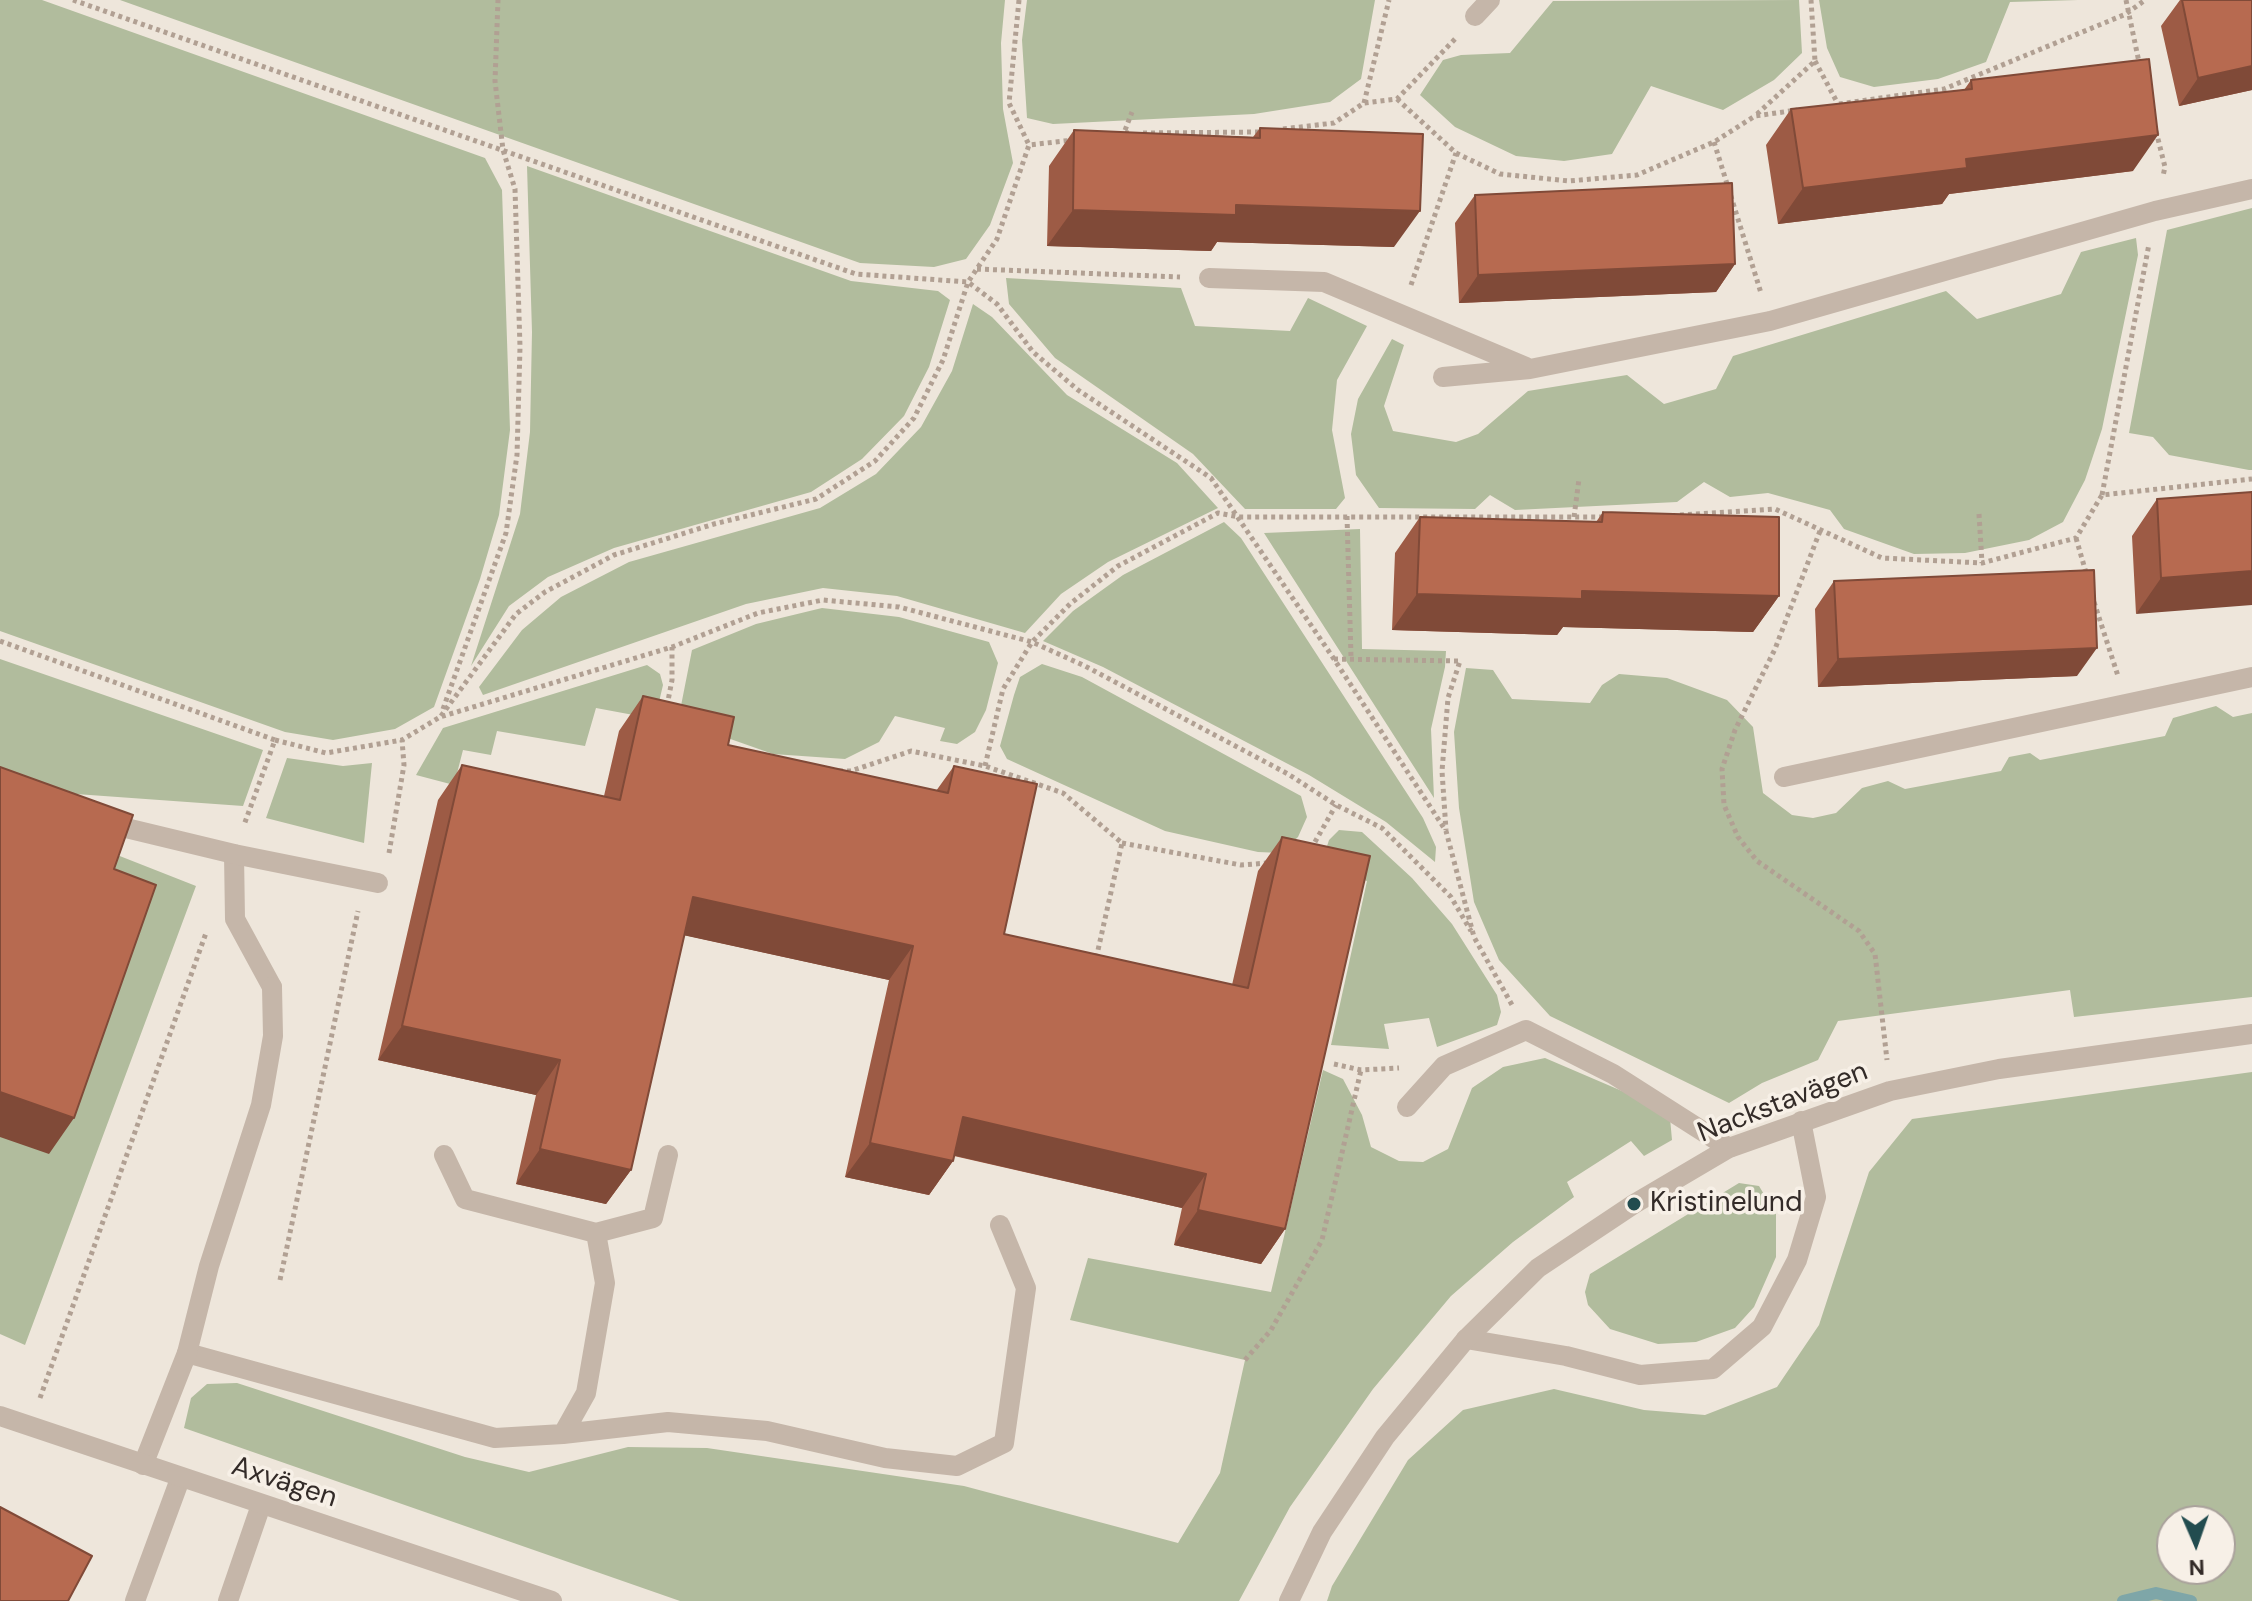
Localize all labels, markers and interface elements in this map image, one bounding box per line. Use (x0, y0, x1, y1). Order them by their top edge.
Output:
street label: Nackstavägen (1693, 1055, 1873, 1151)
place label: Kristinelund (1650, 1187, 1802, 1221)
marker: Kristinelund (1625, 1195, 1643, 1213)
street label: Axvägen (227, 1450, 341, 1516)
north arrow (2156, 1505, 2236, 1585)
text: N (2188, 1553, 2205, 1582)

